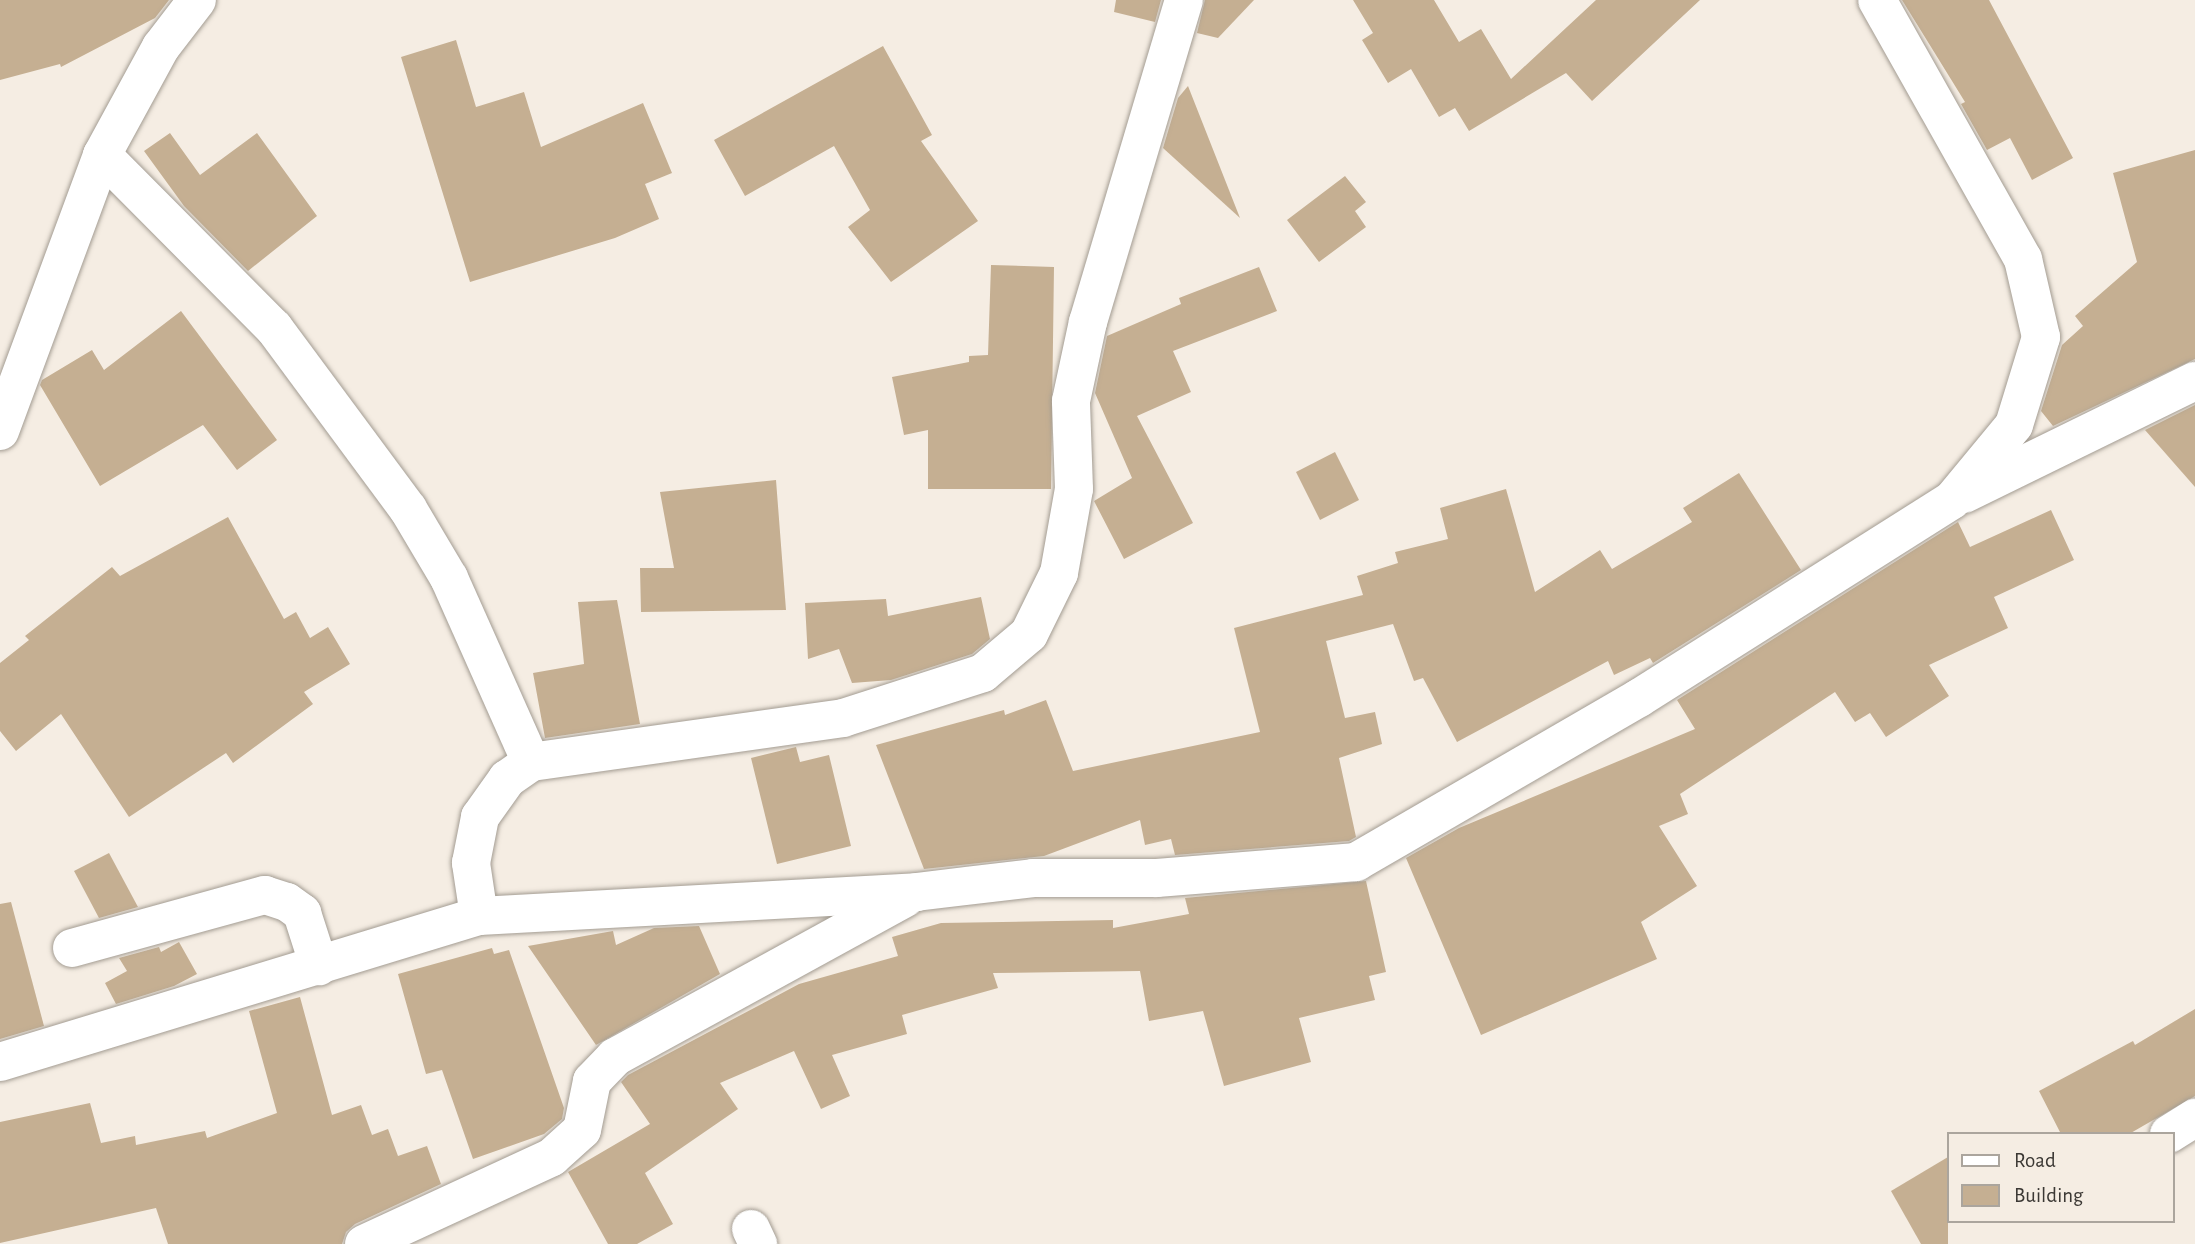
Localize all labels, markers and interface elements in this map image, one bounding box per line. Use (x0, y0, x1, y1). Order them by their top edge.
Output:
legend (1946, 1132, 2174, 1223)
text: Road (2014, 1150, 2056, 1171)
text: Building (2014, 1185, 2083, 1206)

